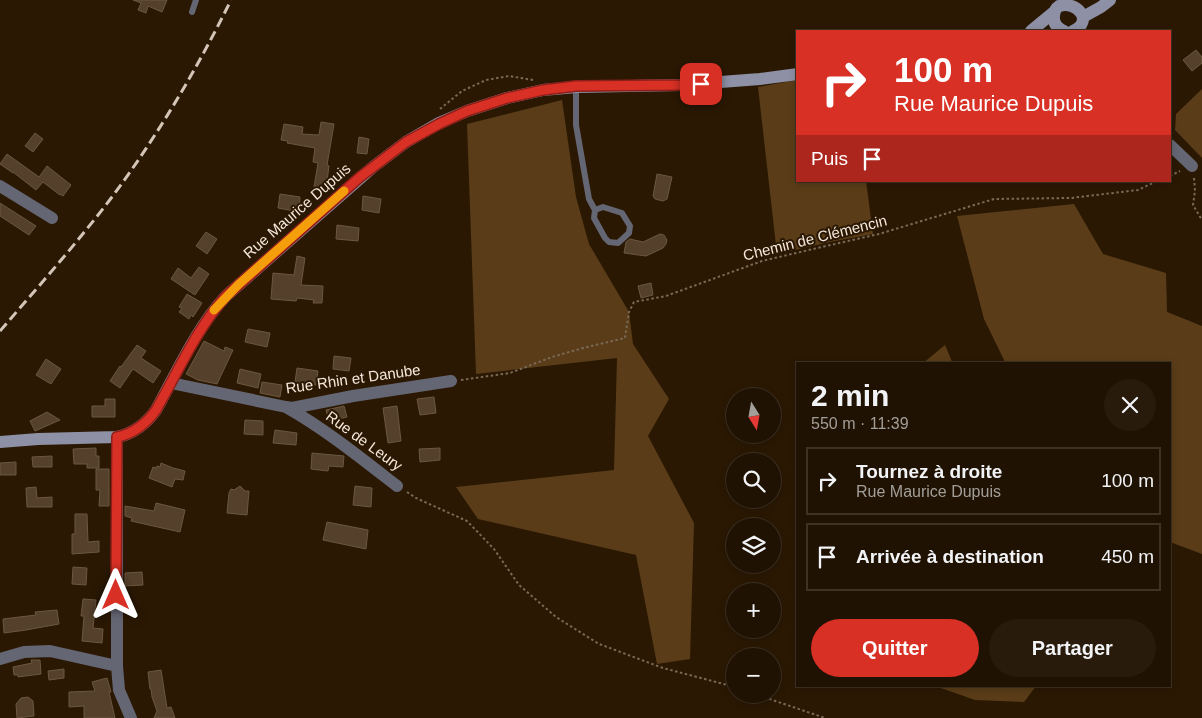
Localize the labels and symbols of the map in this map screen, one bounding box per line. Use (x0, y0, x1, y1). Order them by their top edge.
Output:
pin (680, 63, 722, 105)
street label: Rue Maurice Dupuis (240, 160, 354, 262)
street label: Chemin de Clémencin (741, 211, 889, 264)
street label: Rue Rhin et Danube (284, 361, 421, 396)
north arrow (726, 388, 781, 442)
street label: Rue de Leury (323, 407, 406, 474)
position arrow (89, 568, 141, 620)

